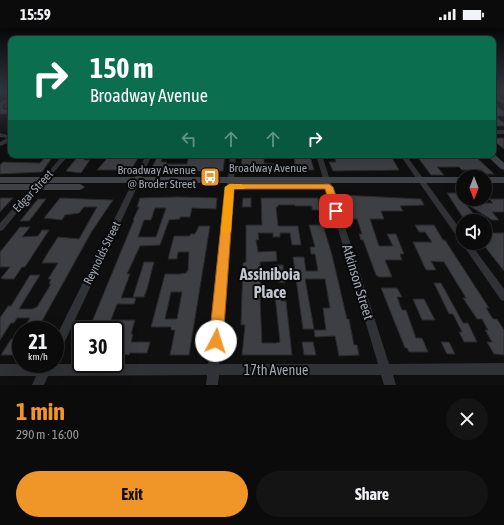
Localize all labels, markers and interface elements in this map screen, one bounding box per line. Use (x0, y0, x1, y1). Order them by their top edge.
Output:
text: 15:59 (20, 6, 51, 23)
icon: right (24, 52, 76, 104)
text: 150 m (90, 52, 153, 84)
text: Broadway Avenue (90, 85, 208, 106)
icon: left (178, 128, 200, 150)
icon: ahead (220, 128, 242, 150)
icon: ahead (262, 128, 284, 150)
icon: right (304, 128, 326, 150)
street label: Broadway Avenue (229, 161, 307, 175)
place label: Broadway Avenue @ Broder Street (117, 163, 197, 191)
bus stop icon: Broadway Avenue @ Broder Street (199, 166, 221, 188)
street label: Edgar Street (10, 167, 56, 215)
north arrow (456, 170, 492, 206)
map controls (456, 170, 492, 250)
pin (319, 194, 353, 228)
icon: arrive (325, 200, 347, 222)
button: sound (456, 214, 492, 250)
street label: Reynolds Street (81, 219, 124, 287)
street label: Atkinson Street (339, 243, 377, 321)
district label: Assiniboia Place (239, 265, 300, 301)
position arrow (195, 320, 237, 362)
speed limit sign: 30 (72, 321, 124, 373)
text: 21 (29, 330, 47, 353)
text: km/h (28, 351, 48, 362)
street label: 17th Avenue (244, 362, 308, 378)
text: 1 min (16, 398, 65, 425)
button: close (446, 398, 488, 440)
text: 290 m · 16:00 (16, 427, 79, 442)
button: Exit (16, 471, 248, 517)
button: Share (256, 471, 488, 517)

